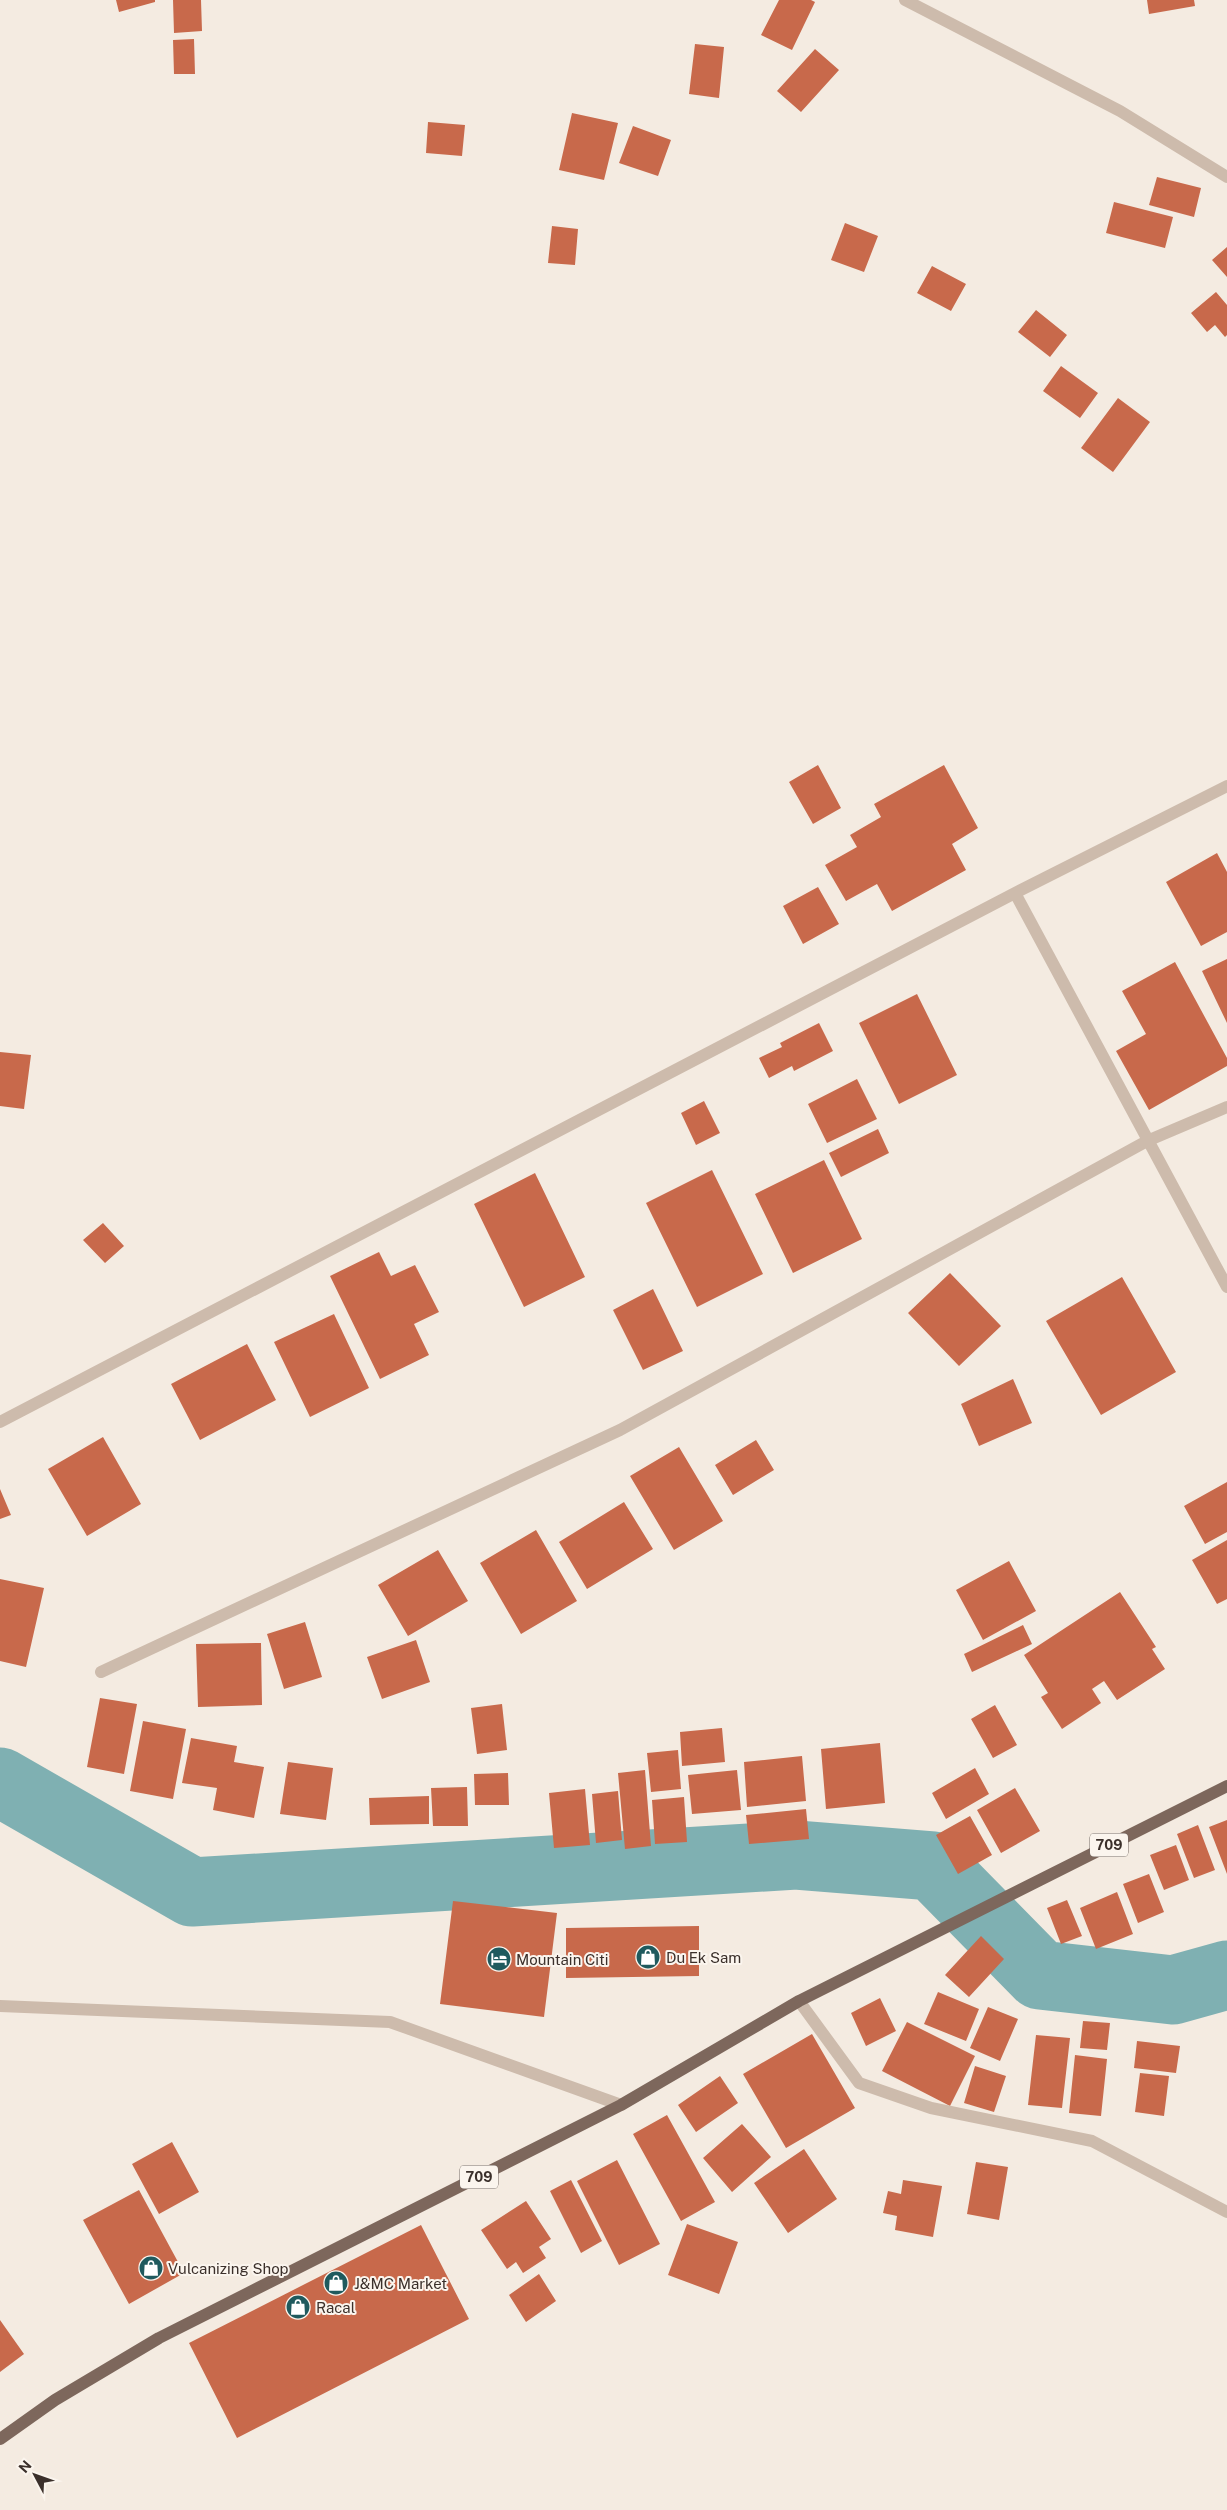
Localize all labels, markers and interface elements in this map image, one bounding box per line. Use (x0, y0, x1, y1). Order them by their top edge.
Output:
road number: 709 (1090, 1834, 1128, 1856)
shop icon: Du Ek Sam (635, 1944, 661, 1970)
hotel icon: Mountain Citi (486, 1946, 512, 1972)
place label: Du Ek Sam (666, 1949, 741, 1966)
place label: Mountain Citi (516, 1951, 609, 1968)
road number: 709 (460, 2166, 498, 2188)
shop icon: Vulcanizing Shop (138, 2255, 164, 2281)
place label: Vulcanizing Shop (168, 2260, 289, 2277)
shop icon: J&MC Market (323, 2270, 349, 2296)
place label: J&MC Market (354, 2275, 447, 2292)
shop icon: Racal (285, 2294, 311, 2320)
place label: Racal (316, 2299, 355, 2316)
north arrow (10, 2450, 60, 2500)
text: N (16, 2457, 35, 2476)

